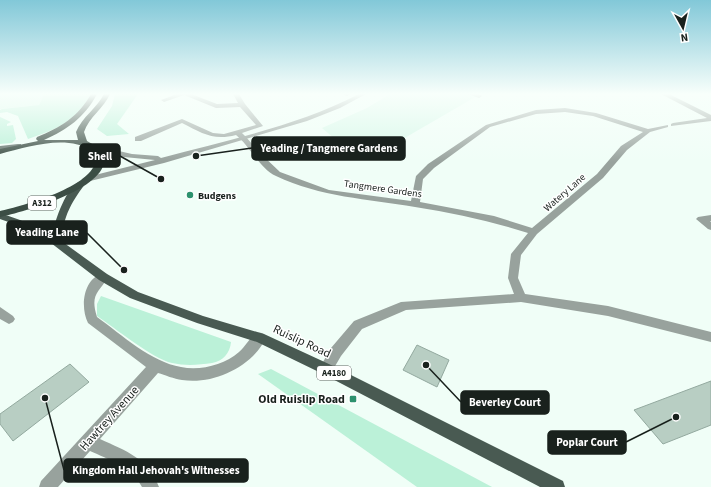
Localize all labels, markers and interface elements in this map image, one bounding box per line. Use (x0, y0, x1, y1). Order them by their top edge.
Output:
north arrow (663, 8, 703, 48)
text: N (680, 29, 689, 45)
callout: Yeading / Tangmere Gardens (252, 137, 405, 160)
text: Yeading / Tangmere Gardens (259, 141, 398, 156)
callout: Shell (80, 144, 120, 167)
text: Shell (88, 149, 113, 164)
street label: Watery Lane (541, 171, 589, 215)
street label: Tangmere Gardens (343, 177, 423, 201)
place label: Budgens (198, 189, 237, 203)
marker: Budgens (185, 190, 195, 200)
road number: A312 (28, 196, 56, 210)
callout: Yeading Lane (7, 221, 87, 244)
text: Yeading Lane (14, 225, 79, 240)
street label: Ruislip Road (270, 321, 334, 362)
road number: A4180 (317, 366, 351, 380)
street label: Hawtrey Avenue (76, 382, 143, 454)
place label: Old Ruislip Road (258, 391, 345, 408)
callout: Beverley Court (461, 391, 549, 414)
marker: Old Ruislip Road (348, 394, 358, 404)
text: Beverley Court (469, 395, 542, 410)
callout: Poplar Court (548, 431, 626, 454)
text: Poplar Court (556, 435, 619, 450)
callout: Kingdom Hall Jehovah's Witnesses (64, 459, 248, 482)
text: Kingdom Hall Jehovah's Witnesses (72, 463, 240, 478)

